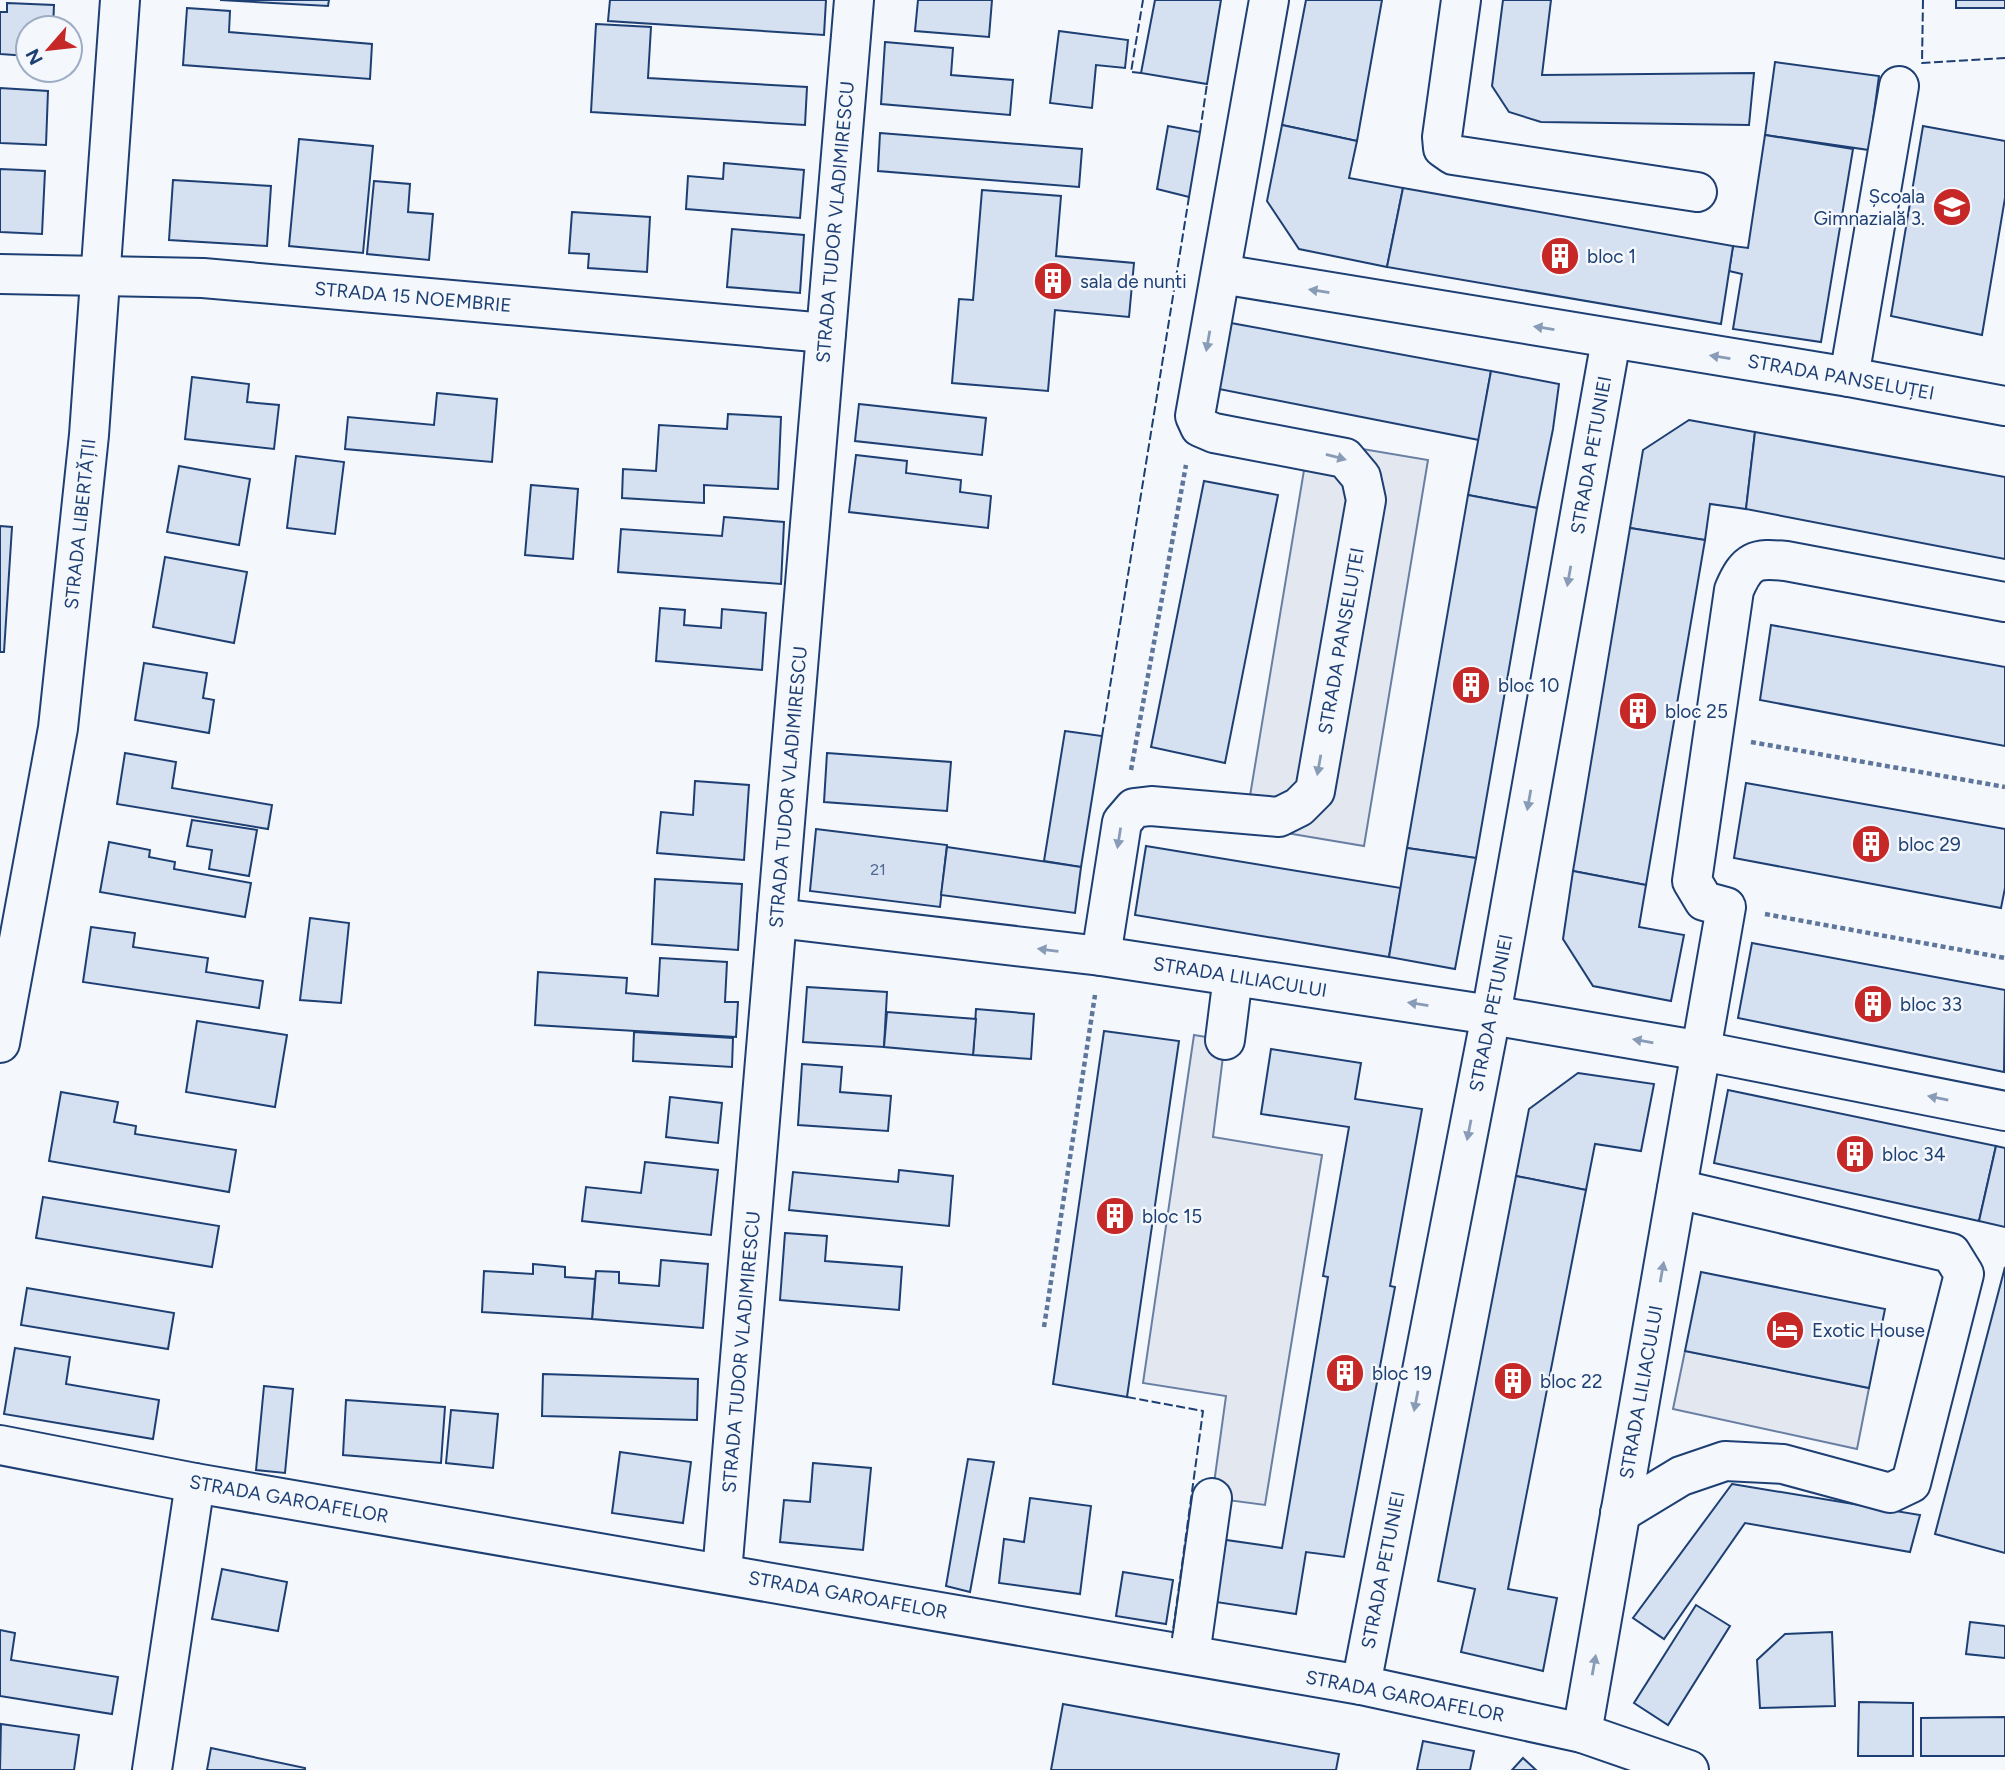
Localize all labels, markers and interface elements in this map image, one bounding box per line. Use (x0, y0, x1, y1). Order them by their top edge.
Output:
north arrow (14, 14, 84, 84)
text: N (21, 45, 48, 69)
street label: STRADA TUDOR VLADIMIRESCU (811, 80, 859, 364)
place label: Școala Gimnazială 3. (1813, 185, 1925, 230)
school or university icon: Școala Gimnazială 3. (1931, 186, 1973, 228)
building icon: bloc 1 (1539, 235, 1581, 277)
place label: bloc 1 (1587, 245, 1636, 268)
building icon: sala de nunti (1032, 260, 1074, 302)
place label: sala de nunti (1080, 270, 1187, 293)
street label: STRADA 15 NOEMBRIE (314, 277, 512, 317)
one-way arrow (1308, 285, 1330, 296)
one-way arrow (1533, 322, 1555, 333)
one-way arrow (1202, 330, 1213, 352)
street label: STRADA PANSELUȚEI (1746, 349, 1936, 405)
one-way arrow (1709, 351, 1731, 362)
street label: STRADA PETUNIEI (1566, 374, 1616, 536)
street label: STRADA LIBERTĂȚII (60, 438, 100, 610)
one-way arrow (1325, 453, 1346, 463)
street label: STRADA PANSELUȚEI (1313, 546, 1369, 736)
one-way arrow (1563, 565, 1574, 587)
street label: STRADA TUDOR VLADIMIRESCU (764, 645, 812, 929)
building icon: bloc 10 (1450, 664, 1492, 706)
place label: bloc 10 (1498, 674, 1559, 697)
building icon: bloc 25 (1617, 690, 1659, 732)
place label: bloc 25 (1665, 700, 1728, 723)
one-way arrow (1313, 754, 1324, 776)
one-way arrow (1524, 789, 1535, 811)
building icon: bloc 29 (1850, 823, 1892, 865)
one-way arrow (1113, 828, 1124, 850)
place label: bloc 29 (1898, 833, 1961, 856)
house number: 21 (870, 860, 886, 879)
street label: STRADA PETUNIEI (1464, 932, 1518, 1094)
one-way arrow (1036, 944, 1058, 955)
street label: STRADA LILIACULUI (1151, 952, 1329, 1002)
building icon: bloc 33 (1852, 983, 1894, 1025)
place label: bloc 33 (1900, 993, 1962, 1016)
one-way arrow (1407, 998, 1429, 1009)
one-way arrow (1631, 1035, 1653, 1046)
one-way arrow (1927, 1093, 1949, 1104)
one-way arrow (1463, 1119, 1474, 1141)
building icon: bloc 34 (1834, 1133, 1876, 1175)
place label: bloc 34 (1882, 1143, 1946, 1166)
building icon: bloc 15 (1094, 1195, 1136, 1237)
place label: bloc 15 (1142, 1205, 1202, 1228)
street label: STRADA TUDOR VLADIMIRESCU (717, 1210, 765, 1494)
one-way arrow (1657, 1261, 1668, 1283)
street label: STRADA LILIACULUI (1614, 1303, 1668, 1481)
hotel icon: Exotic House (1764, 1309, 1806, 1351)
place label: Exotic House (1812, 1319, 1925, 1342)
building icon: bloc 19 (1324, 1352, 1366, 1394)
building icon: bloc 22 (1492, 1360, 1534, 1402)
place label: bloc 19 (1372, 1362, 1432, 1385)
place label: bloc 22 (1540, 1370, 1603, 1393)
one-way arrow (1410, 1390, 1421, 1412)
street label: STRADA GAROAFELOR (188, 1470, 391, 1528)
street label: STRADA PETUNIEI (1356, 1489, 1410, 1651)
street label: STRADA GAROAFELOR (747, 1566, 950, 1624)
one-way arrow (1589, 1654, 1600, 1676)
street label: STRADA GAROAFELOR (1304, 1665, 1506, 1727)

